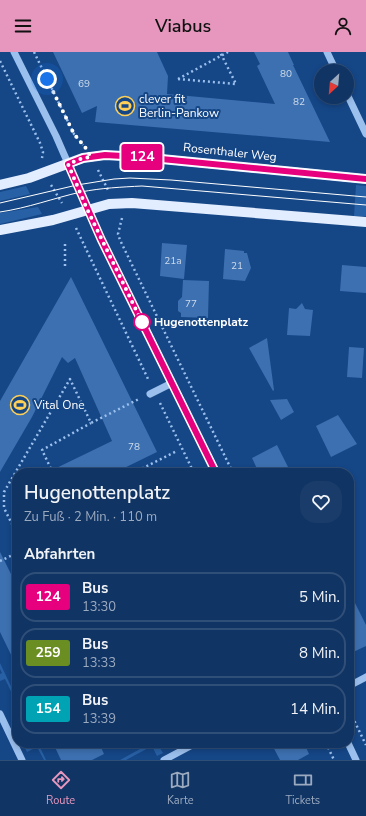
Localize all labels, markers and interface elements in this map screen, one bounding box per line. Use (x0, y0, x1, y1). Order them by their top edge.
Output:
text: Viabus (155, 14, 211, 38)
icon: menu (12, 15, 34, 37)
icon: person (332, 15, 354, 37)
north arrow (314, 64, 354, 104)
map controls (314, 64, 354, 104)
house number: 80 (280, 67, 292, 81)
your location (37, 69, 57, 89)
house number: 69 (78, 77, 90, 91)
place label: clever fit Berlin-Pankow (139, 91, 219, 121)
sports icon: clever fit Berlin-Pankow (114, 95, 136, 117)
house number: 82 (293, 95, 305, 109)
street label: Rosenthaler Weg (182, 139, 278, 165)
line badge: 124 (119, 144, 165, 170)
text: 124 (129, 147, 155, 166)
house number: 21a (164, 254, 182, 268)
house number: 21 (231, 259, 243, 273)
house number: 77 (185, 297, 197, 311)
marker: Hugenottenplatz (133, 313, 151, 331)
place label: Hugenottenplatz (154, 314, 248, 330)
sports icon: Vital One (9, 394, 31, 416)
place label: Vital One (33, 397, 85, 413)
house number: 78 (128, 440, 140, 454)
text: Hugenottenplatz (24, 480, 170, 506)
button: heart (300, 481, 342, 523)
text: Zu Fuß · 2 Min. · 110 m (24, 508, 157, 526)
text: Abfahrten (24, 544, 95, 564)
text: Bus (82, 578, 108, 598)
text: 124 (35, 587, 61, 606)
text: 5 Min. (299, 587, 340, 607)
text: 13:30 (82, 598, 116, 616)
text: Bus (82, 634, 108, 654)
text: 259 (35, 643, 61, 662)
text: 8 Min. (299, 643, 340, 663)
text: 13:33 (82, 654, 116, 672)
text: Bus (82, 690, 108, 710)
text: 154 (35, 699, 61, 718)
text: 14 Min. (290, 699, 340, 719)
text: 13:39 (82, 710, 116, 728)
tab: Route (46, 769, 75, 808)
tab: Karte (167, 769, 194, 808)
tab: Tickets (285, 769, 320, 808)

